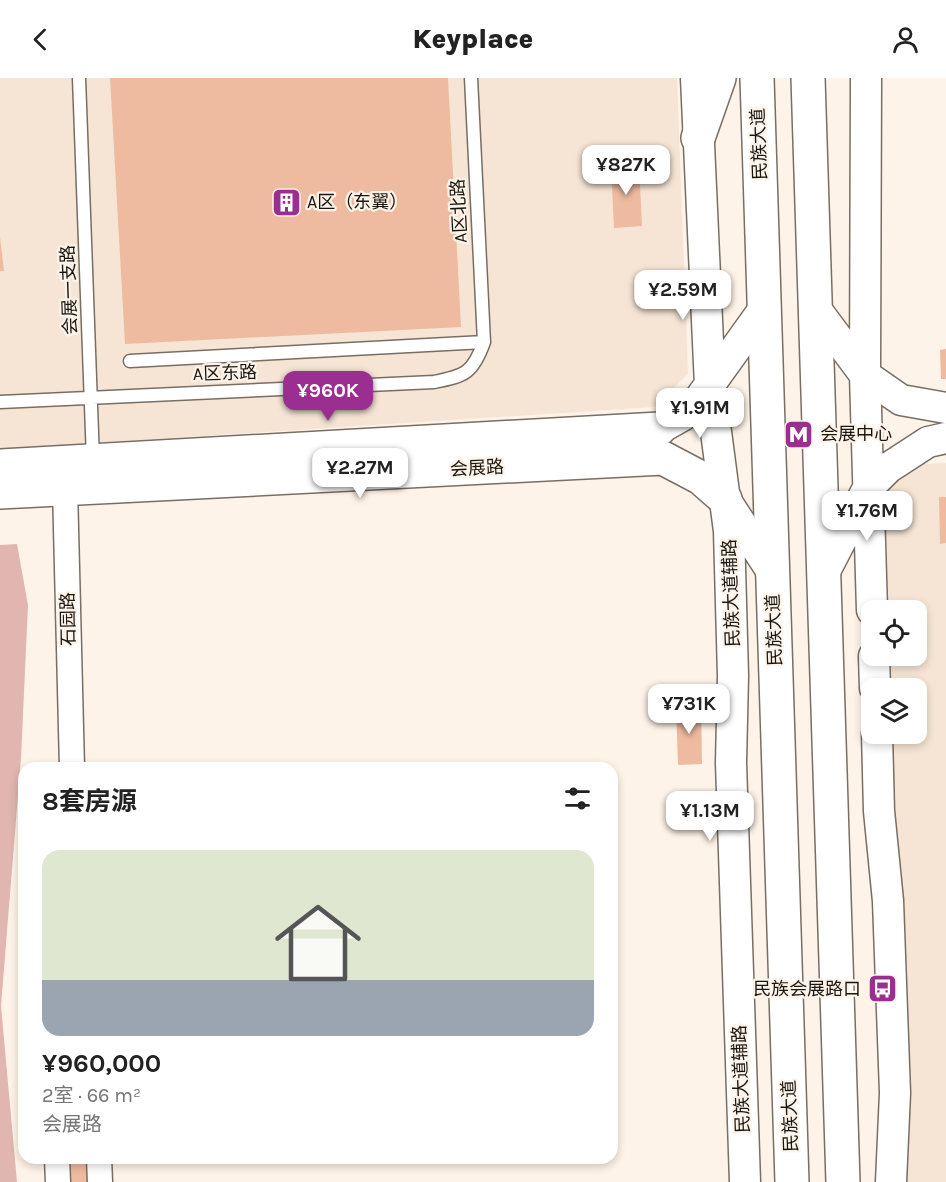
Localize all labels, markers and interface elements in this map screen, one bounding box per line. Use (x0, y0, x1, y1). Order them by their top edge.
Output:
icon: back (24, 23, 57, 56)
text: Keyplace (413, 23, 533, 55)
icon: person (889, 23, 922, 56)
street label: 民族大道 (747, 108, 771, 180)
pin: ¥827K (584, 145, 668, 196)
text: ¥827K (596, 153, 656, 176)
street label: A区北路 (446, 178, 472, 244)
building icon: A区（东翼） (270, 186, 302, 218)
place label: A区（东翼） (307, 191, 407, 213)
street label: 会展一支路 (56, 245, 82, 335)
pin: ¥2.59M (634, 270, 732, 321)
text: ¥2.59M (648, 278, 718, 301)
street label: A区东路 (192, 361, 258, 385)
pin: ¥960K (286, 371, 370, 422)
text: ¥960K (297, 379, 359, 402)
pin: ¥1.91M (651, 388, 749, 439)
text: ¥1.91M (670, 396, 730, 419)
metro station icon: 会展中心 (783, 418, 815, 450)
place label: 会展中心 (820, 423, 892, 445)
pin: ¥2.27M (311, 448, 409, 499)
text: ¥2.27M (326, 456, 394, 479)
street label: 会展路 (449, 456, 505, 480)
pin: ¥1.76M (818, 491, 916, 542)
text: ¥1.76M (836, 499, 898, 522)
street label: 民族大道辅路 (718, 539, 744, 647)
street label: 石园路 (57, 592, 79, 646)
street label: 民族大道 (762, 594, 786, 666)
map controls (861, 600, 927, 744)
button: locate (861, 600, 927, 666)
button: layers (861, 678, 927, 744)
pin: ¥731K (647, 684, 731, 735)
text: ¥731K (662, 692, 716, 715)
icon: filters (561, 782, 594, 815)
text: 8套房源 (42, 786, 137, 817)
pin: ¥1.13M (661, 791, 759, 842)
text: ¥1.13M (680, 799, 740, 822)
icon: home (264, 889, 372, 997)
bus stop icon: 民族会展路口 (866, 973, 898, 1005)
place label: 民族会展路口 (753, 978, 861, 1000)
street label: 民族大道辅路 (728, 1025, 754, 1133)
text: ¥960,000 (42, 1048, 161, 1079)
street label: 民族大道 (778, 1080, 802, 1152)
text: 2室 · 66 m² (42, 1084, 141, 1107)
text: 会展路 (42, 1113, 102, 1136)

